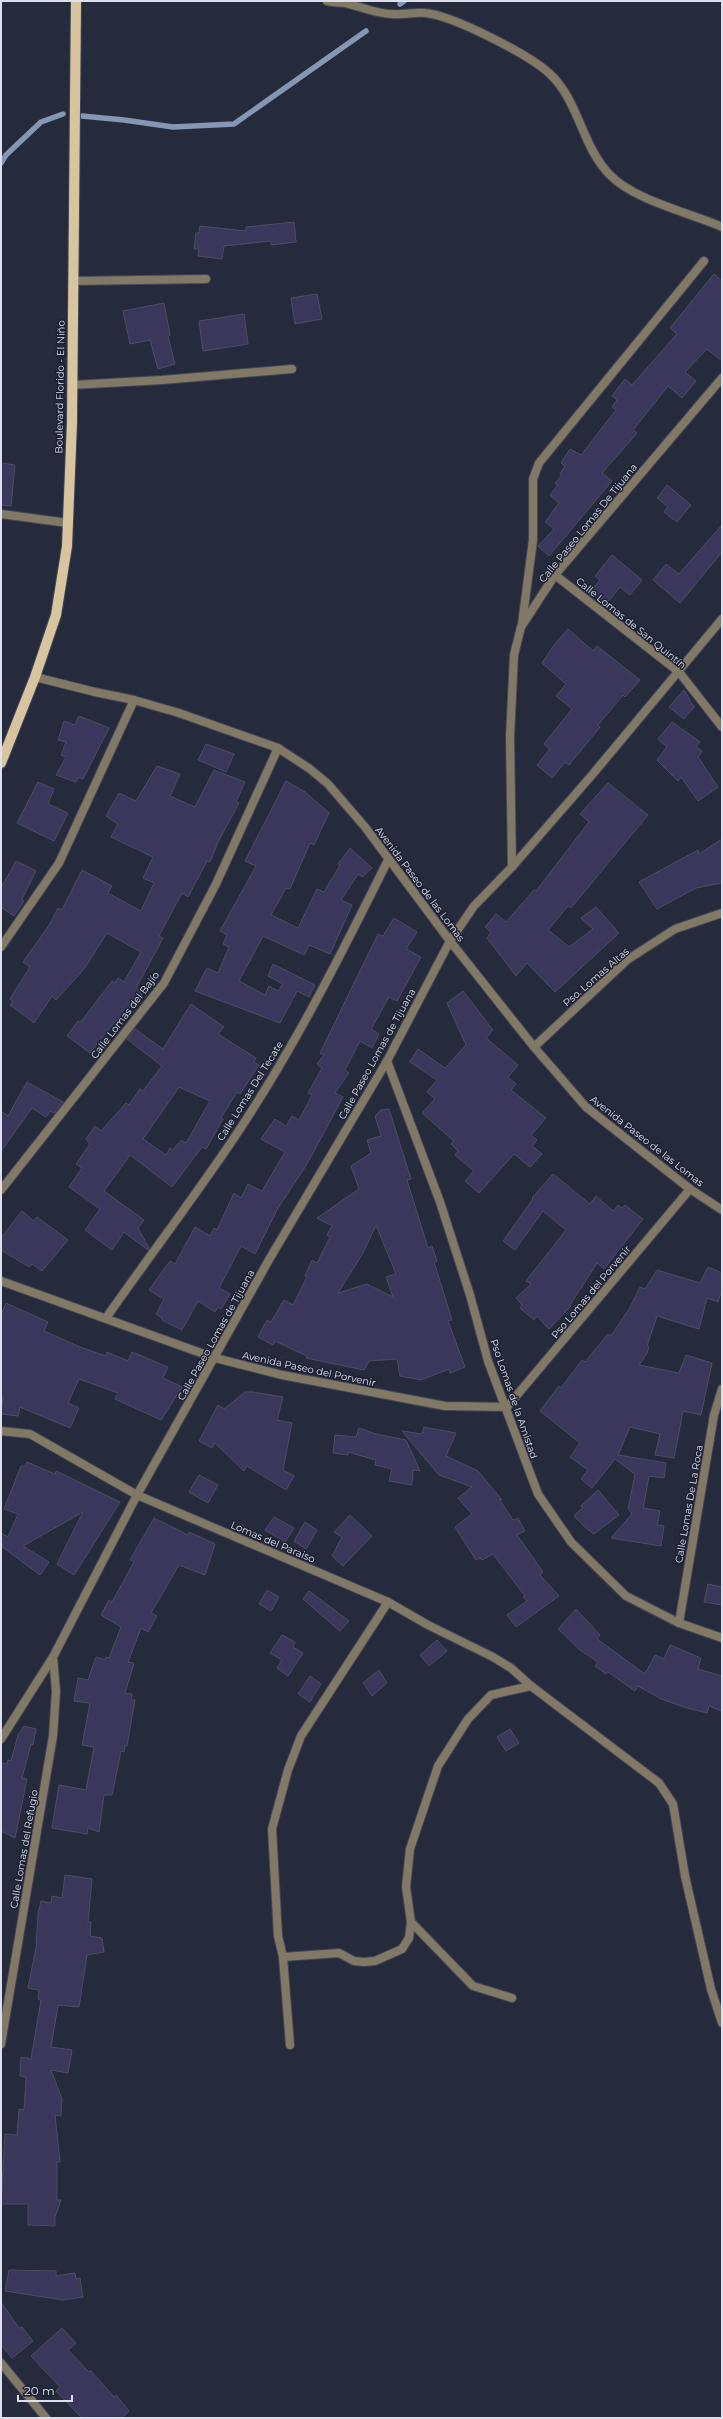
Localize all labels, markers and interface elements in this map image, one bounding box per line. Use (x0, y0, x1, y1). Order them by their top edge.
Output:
street label: Boulevard Florido - El Niño (52, 320, 68, 454)
street label: Calle Paseo Lomas De Tijuana (536, 461, 640, 585)
street label: Calle Lomas de San Quintín (573, 575, 689, 671)
street label: Avenida Paseo de las Lomas (372, 824, 468, 944)
street label: Pso. Lomas Altas (560, 945, 632, 1009)
street label: Calle Lomas del Bajío (88, 969, 162, 1061)
street label: Calle Paseo Lomas de Tijuana (336, 986, 418, 1122)
street label: Calle Lomas Del Tecate (214, 1039, 286, 1143)
street label: Avenida Paseo de las Lomas (588, 1093, 707, 1190)
street label: Pso Lomas del Porvenir (548, 1243, 634, 1341)
street label: Calle Paseo Lomas de Tijuana (175, 1267, 257, 1403)
street label: Pso Lomas de la Amistad (487, 1338, 541, 1460)
street label: Avenida Paseo del Porvenir (241, 1348, 377, 1390)
street label: Calle Lomas De La Roca (672, 1444, 706, 1564)
street label: Lomas del Paraiso (229, 1518, 317, 1566)
street label: Calle Lomas del Refugio (7, 1789, 41, 1909)
scale bar (18, 2377, 72, 2403)
text: 20 m (24, 2383, 55, 2398)

